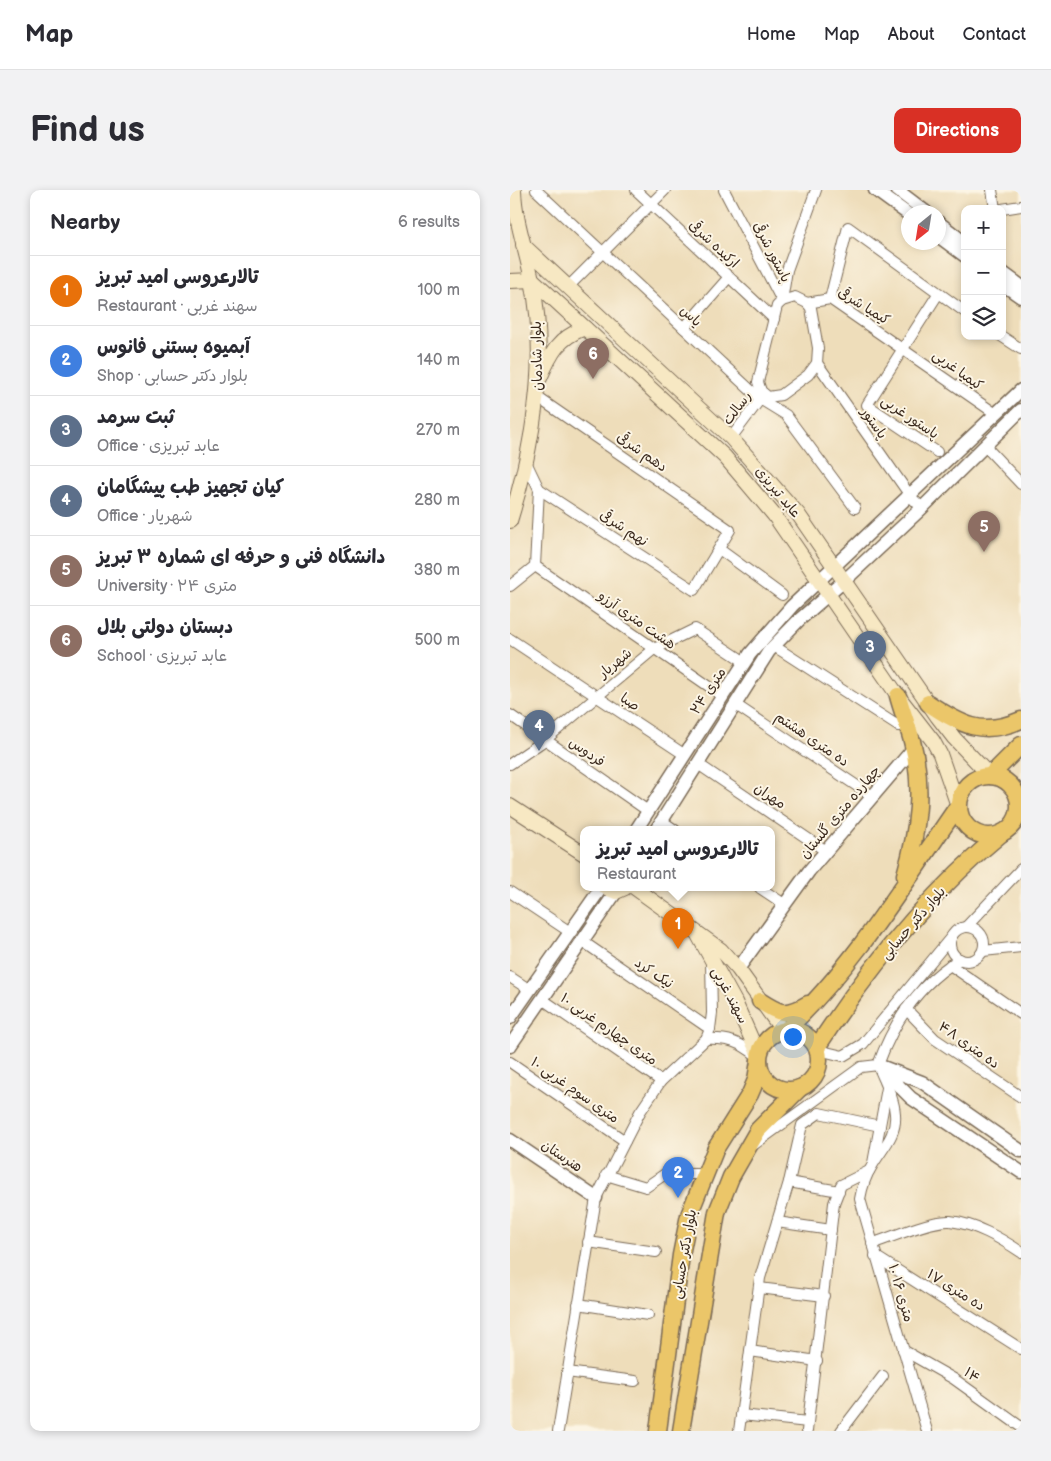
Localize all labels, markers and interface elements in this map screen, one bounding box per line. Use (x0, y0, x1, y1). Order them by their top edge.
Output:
text: Map (25, 20, 73, 49)
text: Home (747, 24, 796, 45)
text: Map (824, 24, 860, 45)
text: About (888, 24, 935, 45)
text: Contact (963, 24, 1026, 45)
button: Directions (894, 108, 1021, 153)
text: Find us (30, 109, 145, 152)
north arrow (901, 205, 946, 250)
map controls (961, 205, 1006, 340)
button: + (961, 205, 1006, 250)
text: Nearby (50, 210, 120, 235)
text: 6 results (398, 213, 460, 232)
street label: ارکیده شرقی (685, 216, 743, 272)
street label: پاستور شرقی (749, 219, 795, 286)
button: − (961, 250, 1006, 295)
text: تالارعروسی امید تبریز (97, 266, 259, 289)
text: 1 (63, 281, 69, 300)
text: 100 m (417, 281, 460, 300)
street label: کیمیا شرقی (835, 283, 893, 329)
button: layers (961, 295, 1006, 340)
text: Restaurant · سهند غربی (97, 297, 258, 316)
street label: یاس (677, 302, 705, 330)
street label: بلوار شادمان (528, 321, 546, 391)
text: آبمیوه بستنی فانوس (97, 336, 250, 359)
pin: 6 (577, 338, 609, 379)
street label: کیمیا غربی (929, 346, 987, 394)
text: 2 (61, 351, 71, 370)
text: 140 m (417, 351, 460, 370)
text: Shop · بلوار دکتر حسابی (97, 367, 248, 386)
street label: رسالت (719, 388, 755, 428)
street label: پاستور غربی (877, 392, 942, 443)
street label: پاستور (856, 403, 891, 443)
text: ثبت سرمد (97, 406, 174, 429)
text: 3 (61, 421, 71, 440)
text: 270 m (416, 421, 460, 440)
street label: دهم شرقی (612, 428, 671, 477)
text: Office · عابد تبریزی (97, 437, 220, 456)
street label: عابد تبریزی (752, 463, 804, 521)
text: کیان تجهیز طب پیشگامان (97, 476, 284, 499)
text: 4 (61, 491, 71, 510)
text: 280 m (414, 491, 460, 510)
street label: نهم شرقی (596, 506, 651, 552)
text: Office · شهریار (97, 507, 193, 526)
pin: 5 (968, 511, 1000, 552)
text: دانشگاه فنی و حرفه ای شماره ۳ تبریز (97, 546, 385, 569)
text: 5 (61, 561, 71, 580)
text: 380 m (414, 561, 460, 580)
text: University · ۲۴ متری (97, 577, 237, 596)
street label: هشت متری آرزو (594, 586, 679, 653)
text: دبستان دولتی بلال (97, 616, 233, 639)
text: 6 (61, 631, 71, 650)
text: 500 m (414, 631, 460, 650)
pin: 3 (854, 631, 886, 672)
street label: شهریار (594, 644, 635, 682)
text: School · عابد تبریزی (97, 647, 227, 666)
street label: ۲۴ متری (687, 664, 729, 718)
street label: صبا (617, 689, 643, 715)
street label: ده متری هشتم (771, 708, 852, 772)
pin: 4 (523, 710, 555, 751)
street label: فردوس (566, 734, 608, 770)
street label: چهارده متری گلستان (796, 762, 885, 863)
street label: مهران (751, 779, 789, 813)
popup (580, 826, 775, 891)
text: تالارعروسی امید تبریز (597, 838, 758, 861)
text: Restaurant (597, 865, 676, 884)
street label: بلوار دکتر حسابی (877, 883, 949, 963)
pin: 1 (662, 908, 694, 949)
street label: نیک کرد (631, 954, 677, 992)
street label: سهند غربی (708, 964, 752, 1026)
street label: ۱۰ متری چهارم غربی (556, 989, 661, 1070)
street label: ده متری ۴۸ (935, 1018, 1003, 1072)
your location (780, 1024, 806, 1050)
street label: ۱۰ متری سوم غربی (526, 1053, 622, 1129)
street label: هنرستان (538, 1136, 586, 1176)
pin: 2 (662, 1157, 694, 1198)
street label: بلوار دکتر حسابی (668, 1208, 700, 1300)
street label: ۱۰ متری ۱۶ (885, 1262, 917, 1324)
street label: ده متری ۱۷ (924, 1266, 988, 1314)
street label: ۱۴ (961, 1364, 983, 1386)

